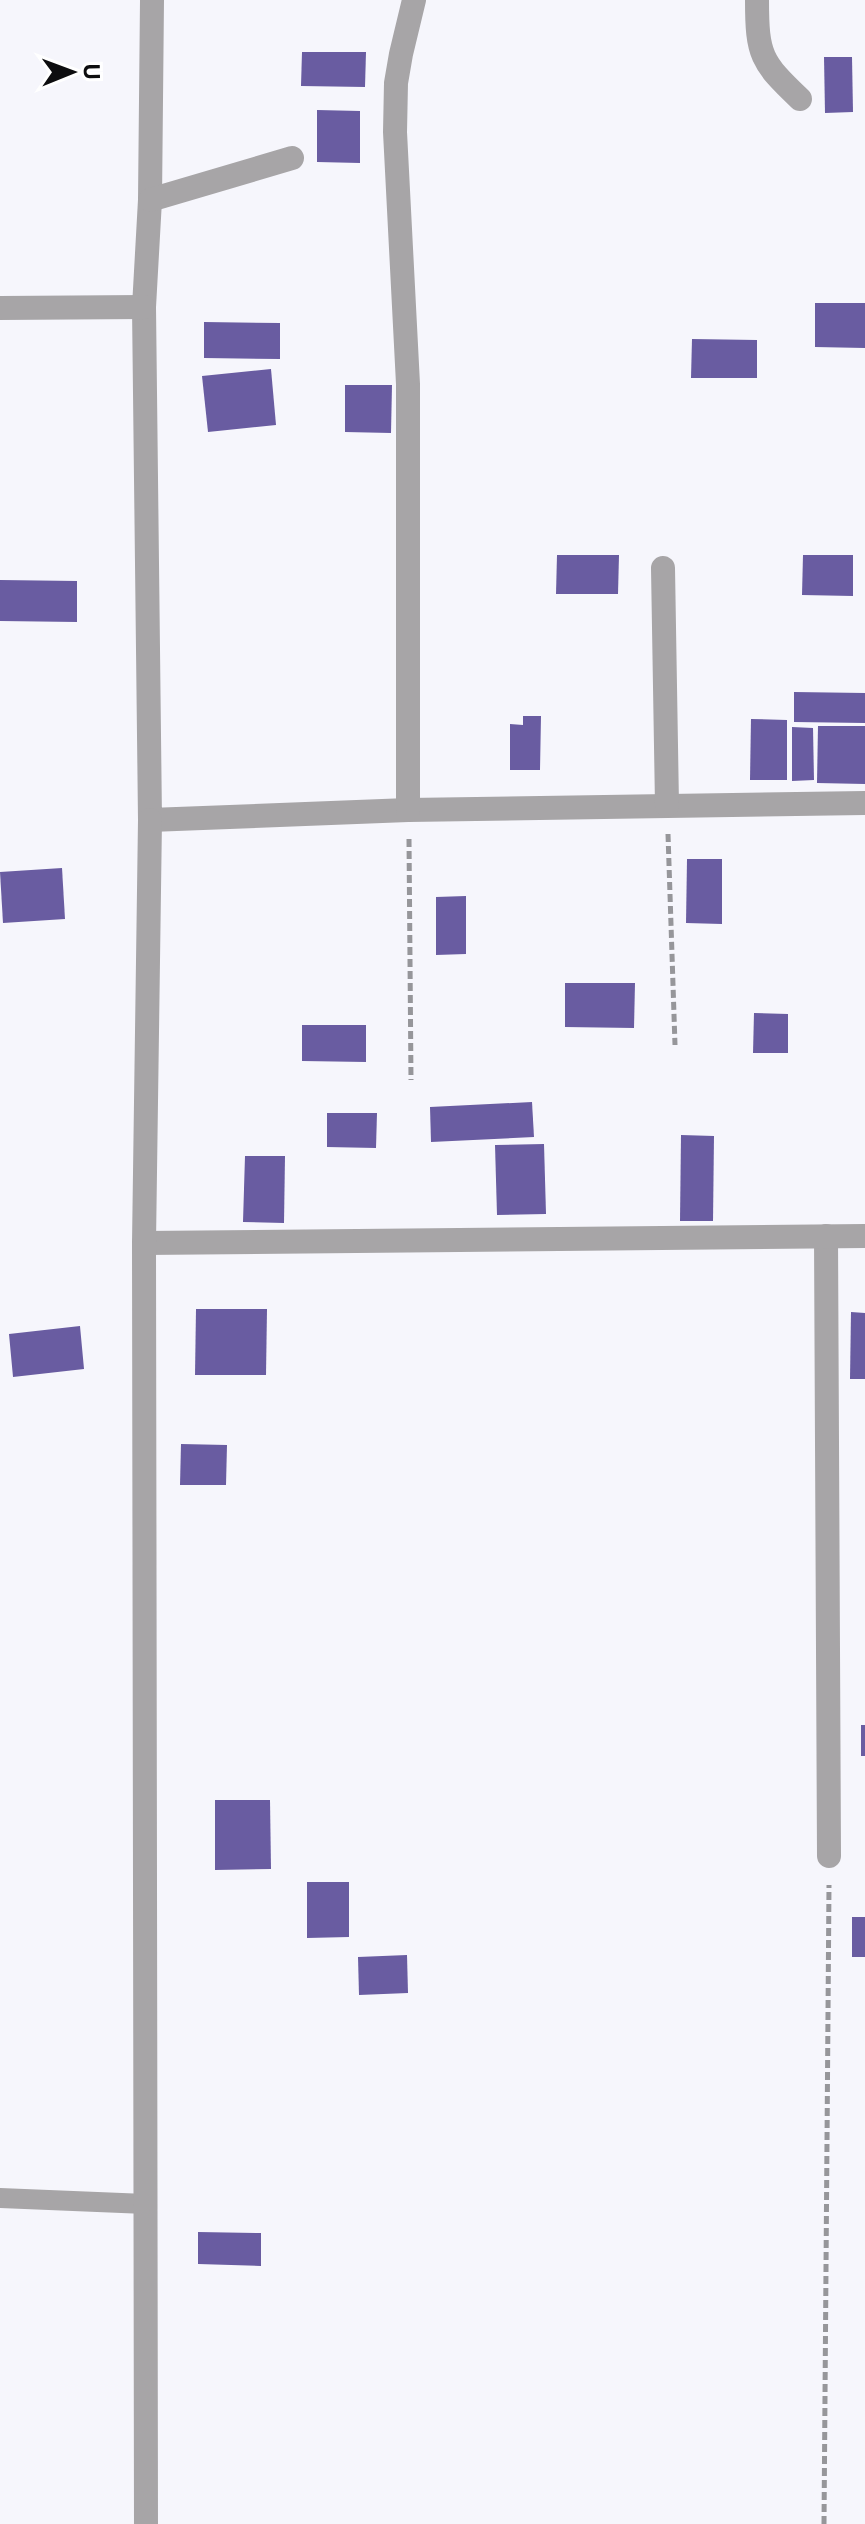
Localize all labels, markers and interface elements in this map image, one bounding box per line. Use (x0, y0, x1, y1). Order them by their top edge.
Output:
north arrow (32, 32, 112, 112)
text: U (79, 63, 105, 80)

